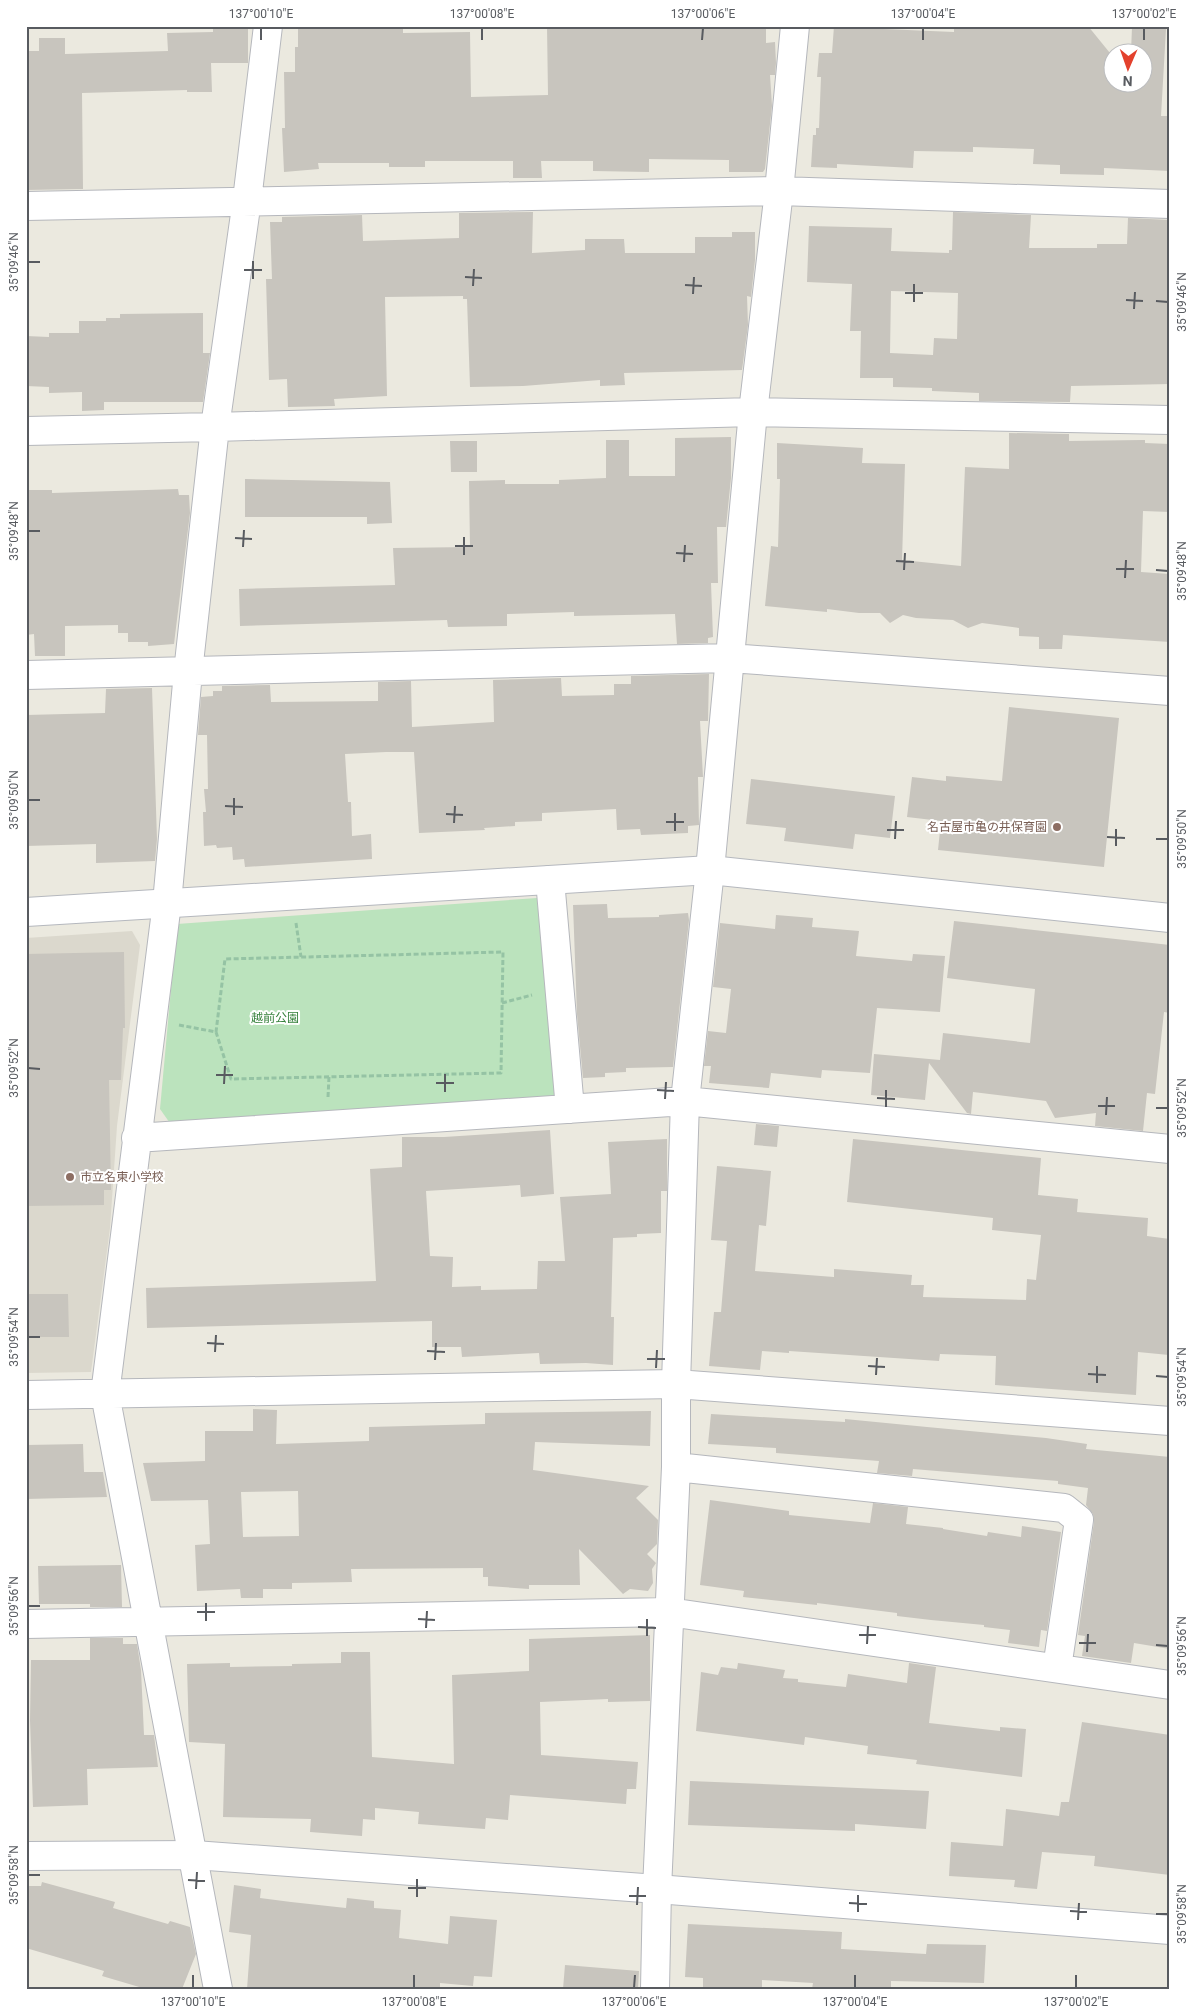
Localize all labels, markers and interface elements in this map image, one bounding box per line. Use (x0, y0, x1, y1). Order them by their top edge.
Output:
text: 137°00'10"E (229, 7, 293, 21)
text: 137°00'08"E (450, 7, 514, 21)
text: 137°00'06"E (671, 7, 735, 21)
text: 137°00'04"E (891, 7, 955, 21)
text: 137°00'02"E (1112, 7, 1176, 21)
north arrow (1104, 42, 1154, 92)
text: N (1122, 73, 1133, 89)
text: 35°09'46"N (7, 232, 21, 292)
text: 35°09'46"N (1175, 272, 1189, 332)
text: 35°09'48"N (7, 501, 21, 561)
text: 35°09'48"N (1175, 541, 1189, 601)
text: 35°09'50"N (7, 770, 21, 830)
text: 35°09'50"N (1175, 809, 1189, 869)
place label: 名古屋市亀の井保育園 (927, 820, 1047, 834)
marker: 名古屋市亀の井保育園 (1051, 821, 1063, 833)
park label: 越前公園 (251, 1011, 299, 1025)
text: 35°09'52"N (7, 1038, 21, 1098)
text: 35°09'52"N (1175, 1078, 1189, 1138)
place label: 市立名東小学校 (80, 1170, 164, 1184)
marker: 市立名東小学校 (64, 1171, 76, 1183)
text: 35°09'54"N (7, 1307, 21, 1367)
text: 35°09'54"N (1175, 1347, 1189, 1407)
text: 35°09'56"N (7, 1576, 21, 1636)
text: 35°09'56"N (1175, 1616, 1189, 1676)
text: 35°09'58"N (7, 1845, 21, 1905)
text: 35°09'58"N (1175, 1884, 1189, 1944)
text: 137°00'10"E (161, 1995, 225, 2009)
text: 137°00'08"E (382, 1995, 446, 2009)
text: 137°00'06"E (602, 1995, 666, 2009)
text: 137°00'04"E (823, 1995, 887, 2009)
text: 137°00'02"E (1044, 1995, 1108, 2009)

